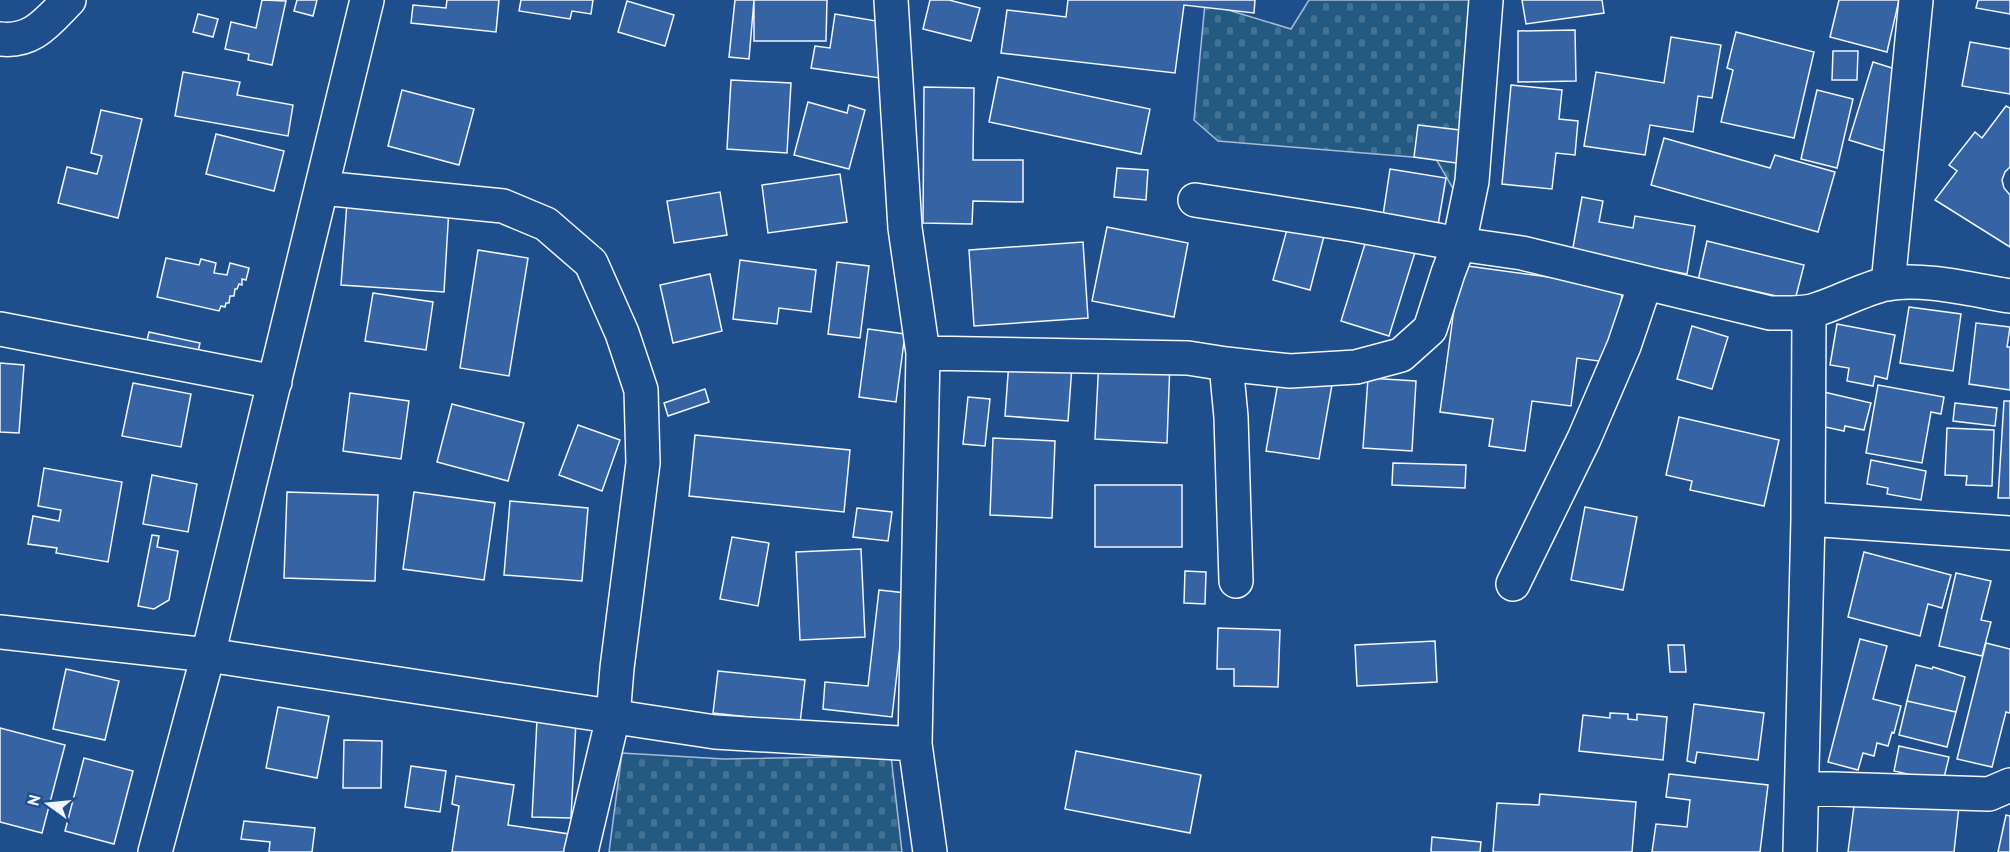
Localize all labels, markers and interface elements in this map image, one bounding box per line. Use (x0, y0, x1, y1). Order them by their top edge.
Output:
north arrow (18, 774, 78, 834)
text: N (22, 792, 45, 808)

